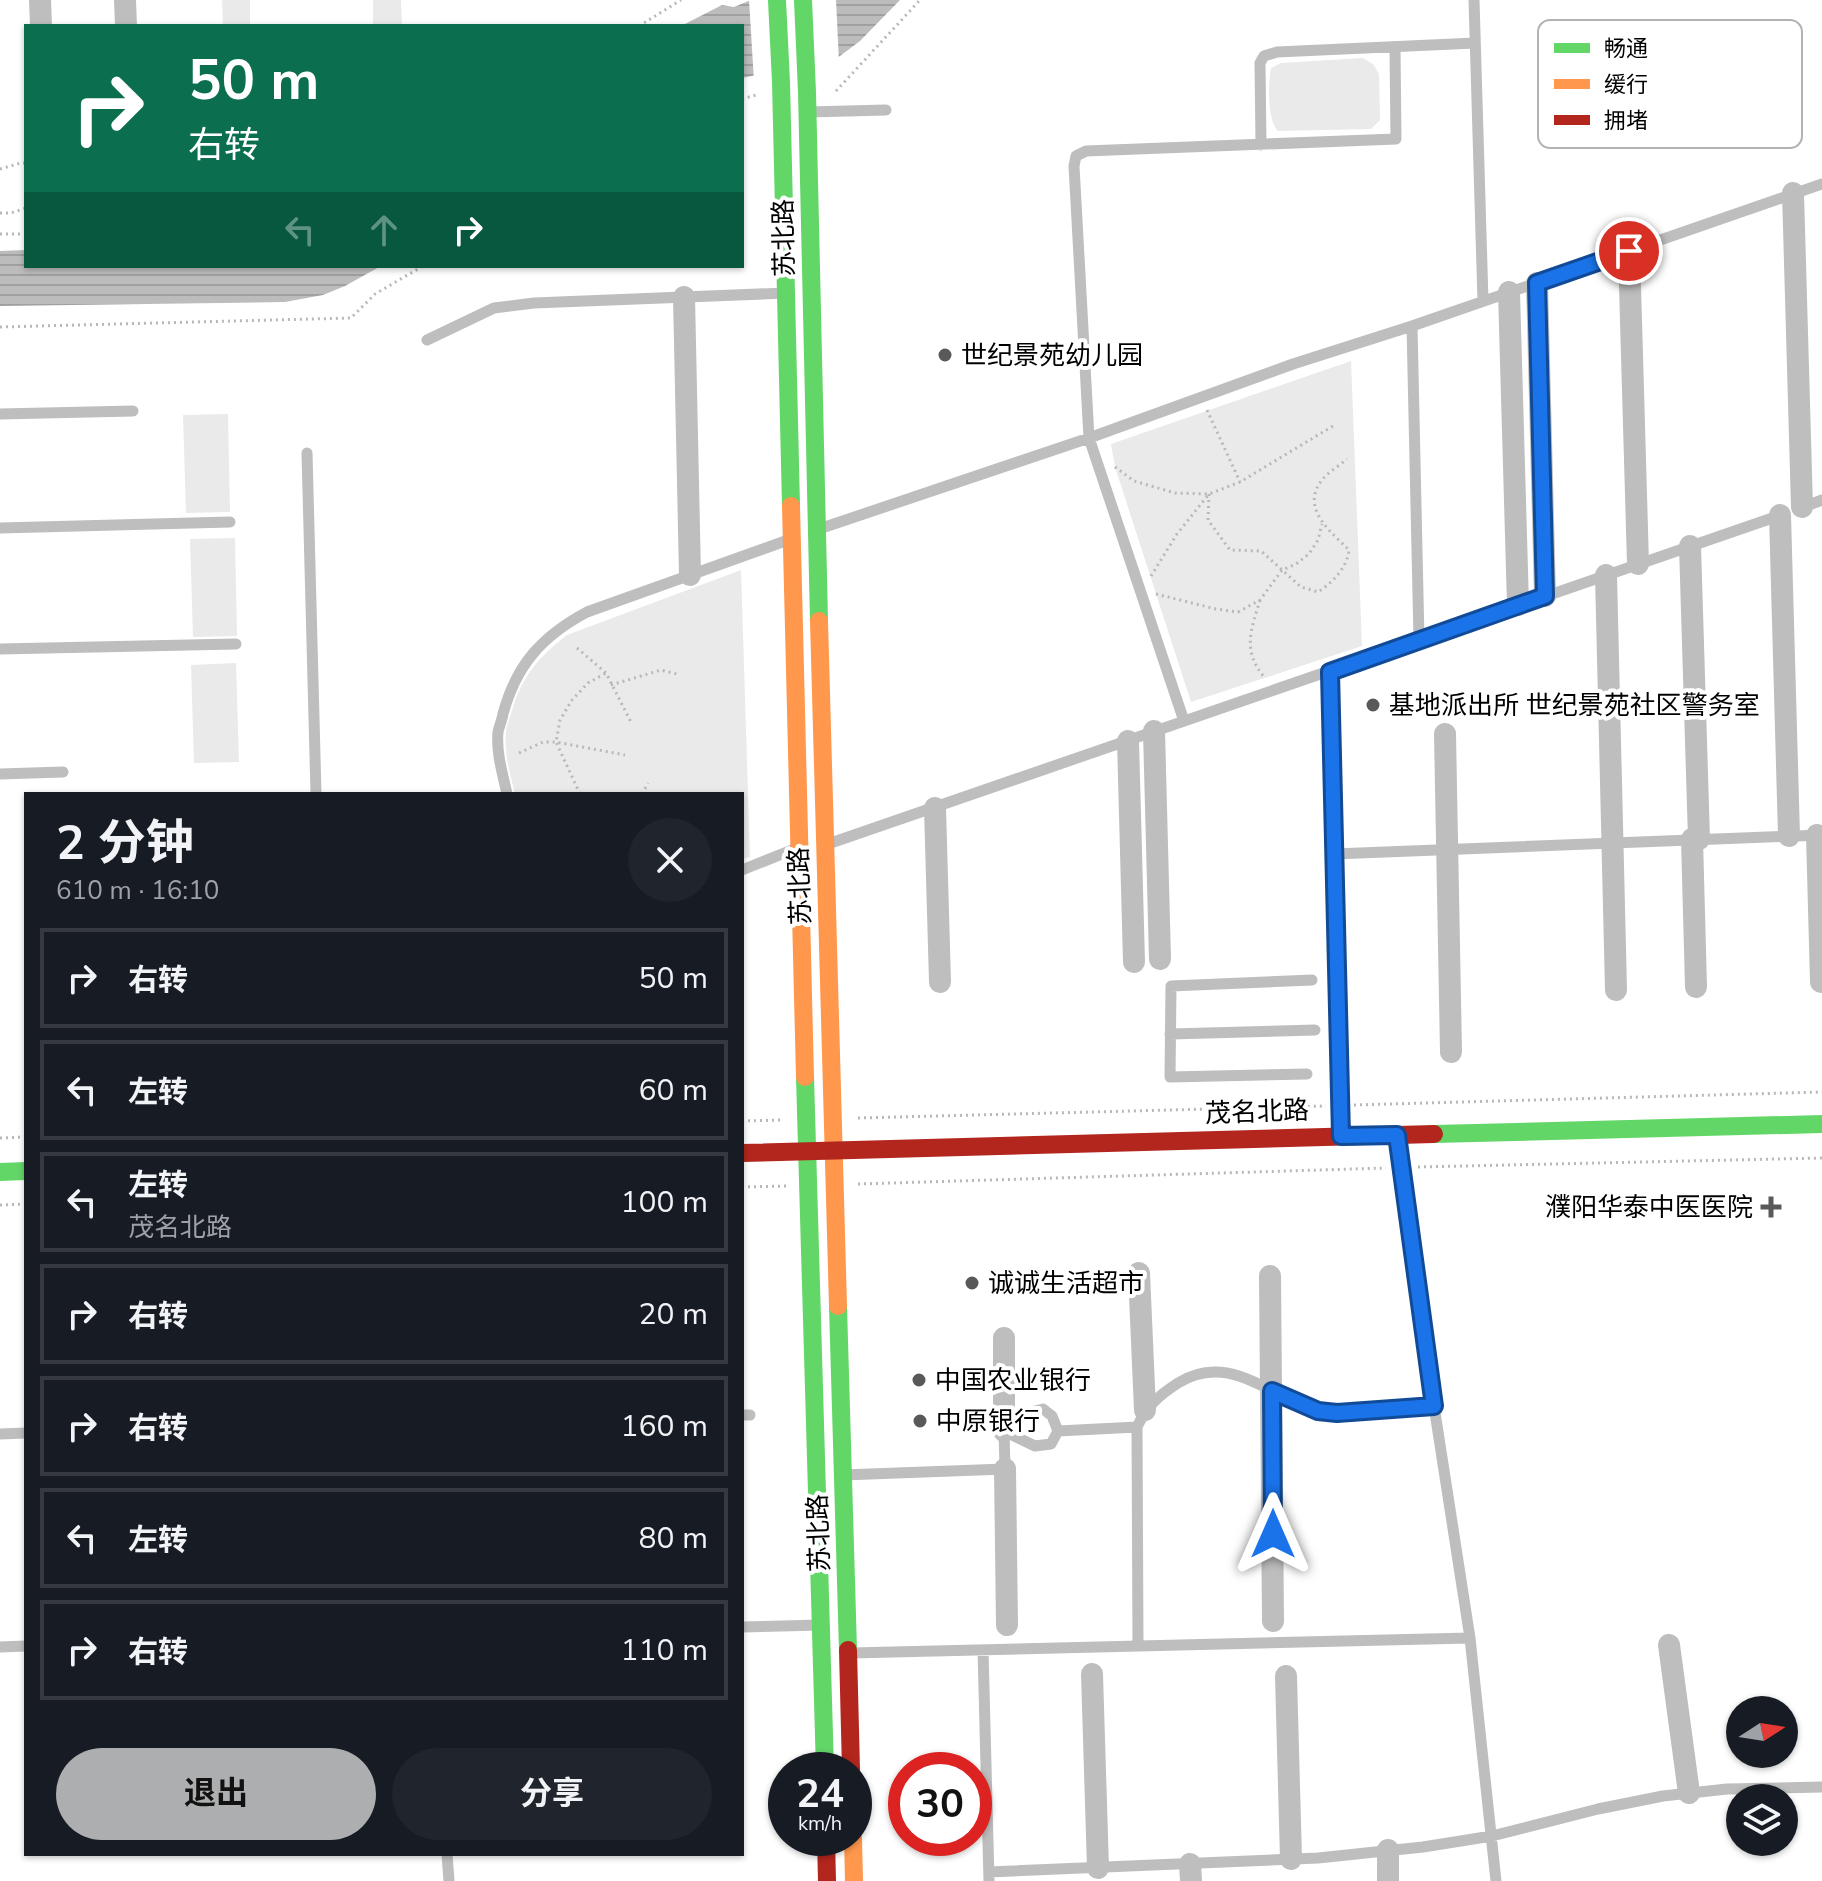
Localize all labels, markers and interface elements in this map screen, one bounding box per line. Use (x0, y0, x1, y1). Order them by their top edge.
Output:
legend (1538, 20, 1802, 148)
text: 畅通 (1604, 34, 1648, 64)
text: 50 m (188, 42, 319, 119)
icon: right (56, 56, 160, 160)
text: 缓行 (1604, 70, 1648, 100)
text: 拥堵 (1604, 106, 1648, 136)
text: 右转 (188, 121, 260, 170)
street label: 苏北路 (766, 199, 802, 277)
icon: left (278, 208, 322, 252)
icon: ahead (362, 208, 406, 252)
icon: right (446, 208, 490, 252)
pin (1595, 217, 1663, 285)
icon: arrive (1607, 229, 1651, 273)
place label: 世纪景苑幼儿园 (961, 338, 1143, 373)
marker: 世纪景苑幼儿园 (936, 346, 954, 364)
place label: 基地派出所 世纪景苑社区警务室 (1389, 688, 1760, 723)
marker: 基地派出所 世纪景苑社区警务室 (1364, 696, 1382, 714)
text: 2 分钟 (56, 810, 194, 876)
button: close (628, 818, 712, 902)
street label: 苏北路 (781, 846, 819, 926)
text: 610 m · 16:10 (56, 873, 219, 908)
icon: right (60, 956, 104, 1000)
text: 50 m (639, 958, 708, 999)
text: 右转 (128, 960, 188, 1001)
icon: left (60, 1068, 104, 1112)
text: 60 m (639, 1070, 708, 1111)
text: 左转 (128, 1072, 188, 1113)
street label: 茂名北路 (1204, 1093, 1310, 1131)
text: 左转 (128, 1165, 188, 1206)
icon: left (60, 1180, 104, 1224)
text: 100 m (621, 1182, 708, 1223)
place label: 濮阳华泰中医医院 (1545, 1190, 1753, 1225)
marker: 濮阳华泰中医医院 (1760, 1196, 1782, 1218)
text: 茂名北路 (128, 1210, 232, 1245)
place label: 诚诚生活超市 (988, 1266, 1144, 1301)
marker: 诚诚生活超市 (963, 1274, 981, 1292)
icon: right (60, 1292, 104, 1336)
text: 20 m (639, 1294, 708, 1335)
text: 右转 (128, 1296, 188, 1337)
place label: 中国农业银行 (935, 1363, 1091, 1398)
marker: 中国农业银行 (910, 1371, 928, 1389)
icon: right (60, 1404, 104, 1448)
place label: 中原银行 (936, 1404, 1040, 1439)
text: 160 m (621, 1406, 708, 1447)
text: 右转 (128, 1408, 188, 1449)
marker: 中原银行 (911, 1412, 929, 1430)
position arrow (1231, 1492, 1315, 1576)
street label: 苏北路 (800, 1493, 838, 1573)
icon: left (60, 1516, 104, 1560)
text: 80 m (639, 1518, 708, 1559)
text: 左转 (128, 1520, 188, 1561)
icon: right (60, 1628, 104, 1672)
text: 110 m (621, 1630, 708, 1671)
text: 右转 (128, 1632, 188, 1673)
north arrow (1726, 1696, 1798, 1768)
map controls (1726, 1696, 1798, 1856)
button: 退出 (56, 1748, 376, 1840)
button: 分享 (392, 1748, 712, 1840)
speed limit sign: 30 (888, 1752, 992, 1856)
text: 24 (796, 1767, 844, 1821)
button: layers (1726, 1784, 1798, 1856)
text: km/h (798, 1810, 842, 1837)

